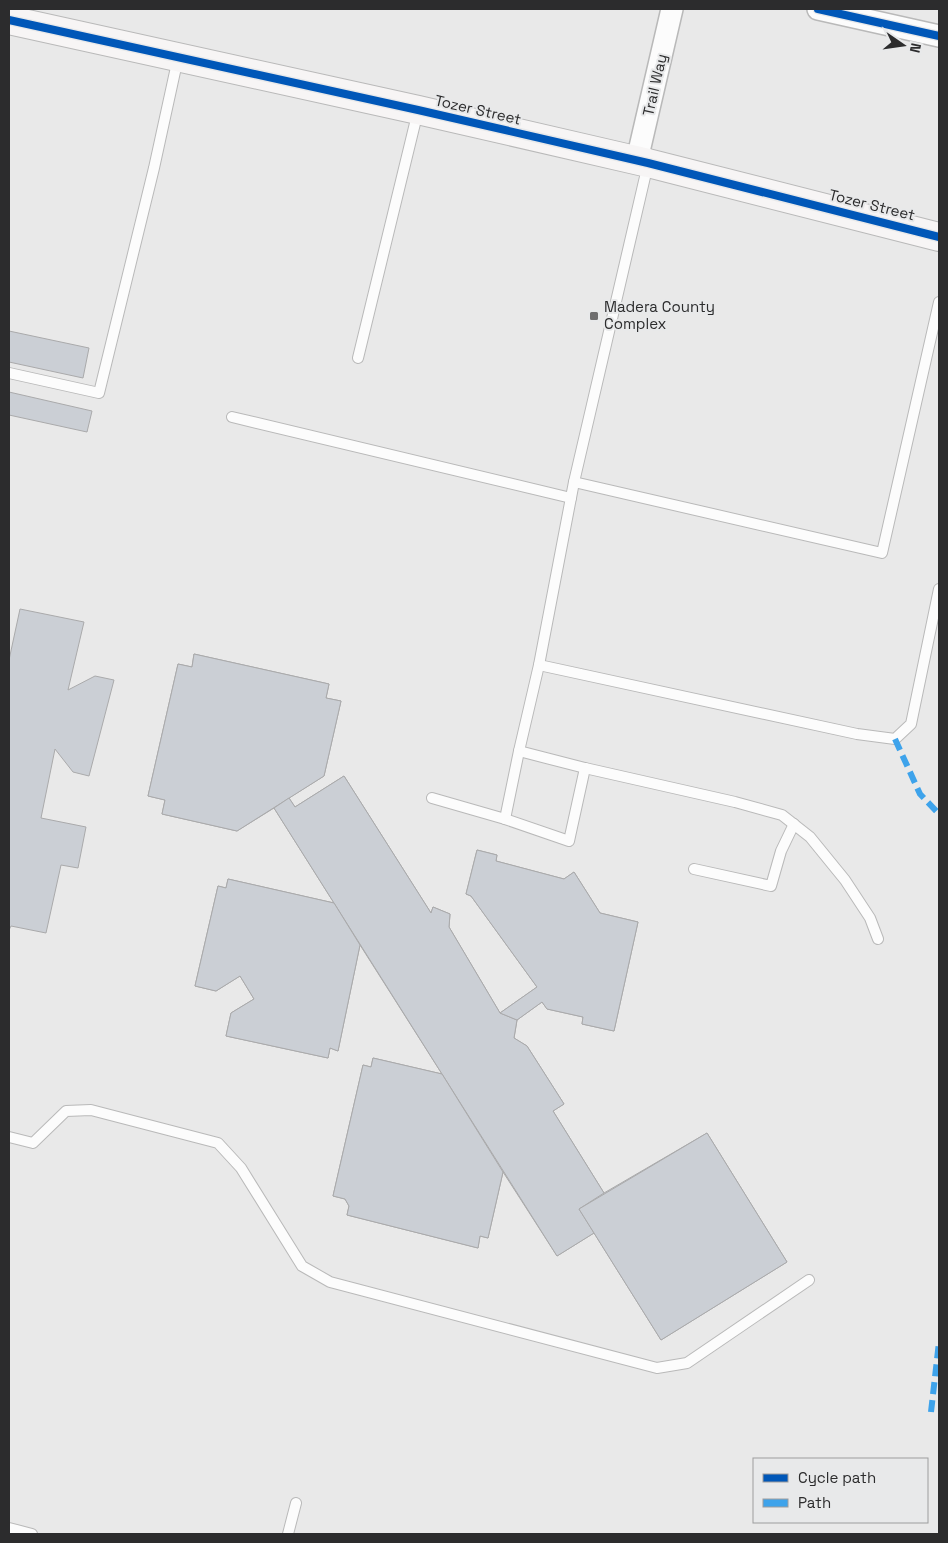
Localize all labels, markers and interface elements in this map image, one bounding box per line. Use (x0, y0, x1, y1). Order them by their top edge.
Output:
north arrow (878, 20, 928, 70)
text: N (906, 41, 925, 55)
street label: Trail Way (638, 52, 671, 118)
street label: Tozer Street (433, 90, 523, 129)
street label: Tozer Street (827, 185, 917, 224)
place label: Madera County Complex (604, 297, 715, 333)
marker: Madera County Complex (588, 310, 600, 322)
legend (753, 1458, 928, 1523)
text: Cycle path (798, 1468, 876, 1487)
text: Path (798, 1493, 831, 1512)

